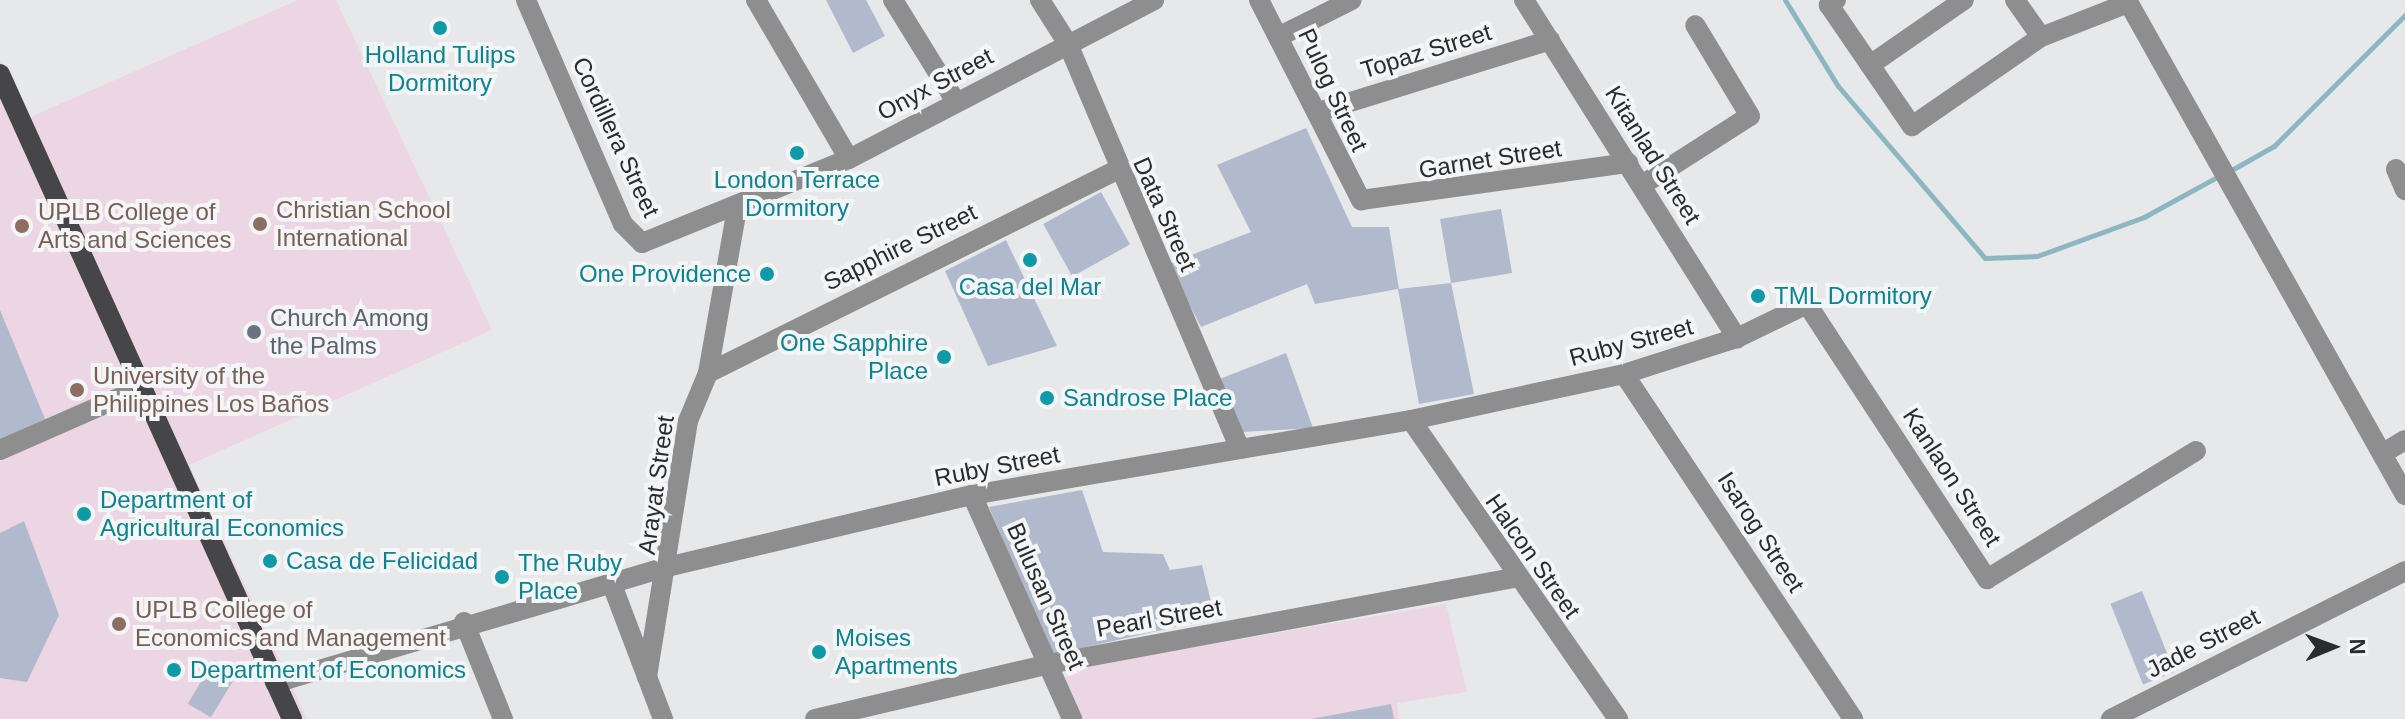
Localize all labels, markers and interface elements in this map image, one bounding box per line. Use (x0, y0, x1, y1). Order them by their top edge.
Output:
street label: Topaz Street (1357, 18, 1495, 84)
marker: Holland Tulips Dormitory (431, 19, 449, 37)
street label: Pulog Street (1292, 24, 1374, 156)
place label: Holland Tulips Dormitory (364, 41, 516, 97)
street label: Onyx Street (872, 42, 998, 126)
street label: Cordillera Street (566, 52, 666, 222)
street label: Kitanlad Street (1599, 81, 1707, 229)
street label: Garnet Street (1417, 134, 1563, 184)
marker: London Terrace Dormitory (788, 144, 806, 162)
street label: Data Street (1127, 153, 1203, 275)
place label: London Terrace Dormitory (714, 166, 880, 222)
place label: Christian School International (276, 196, 451, 252)
place label: UPLB College of Arts and Sciences (38, 198, 231, 254)
street label: Sapphire Street (819, 198, 981, 296)
marker: Christian School International (251, 215, 269, 233)
marker: UPLB College of Arts and Sciences (13, 217, 31, 235)
marker: Casa del Mar (1021, 251, 1039, 269)
place label: One Providence (579, 260, 751, 288)
marker: One Providence (758, 265, 776, 283)
place label: Casa del Mar (959, 273, 1101, 301)
place label: TML Dormitory (1774, 282, 1933, 310)
marker: TML Dormitory (1749, 287, 1767, 305)
place label: Church Among the Palms (270, 304, 430, 360)
street label: Ruby Street (1566, 312, 1696, 372)
marker: Church Among the Palms (245, 323, 263, 341)
place label: One Sapphire Place (780, 329, 928, 385)
marker: One Sapphire Place (935, 348, 953, 366)
place label: University of the Philippines Los Baños (93, 362, 329, 418)
marker: University of the Philippines Los Baños (68, 381, 86, 399)
place label: Sandrose Place (1063, 384, 1232, 412)
marker: Sandrose Place (1038, 389, 1056, 407)
street label: Kanlaon Street (1897, 403, 2007, 551)
street label: Arayat Street (632, 414, 680, 556)
street label: Ruby Street (932, 440, 1062, 492)
street label: Isarog Street (1712, 467, 1810, 597)
place label: Department of Agricultural Economics (100, 486, 344, 542)
street label: Halcon Street (1480, 488, 1586, 624)
marker: Department of Agricultural Economics (75, 505, 93, 523)
street label: Bulusan Street (1001, 518, 1091, 674)
place label: Casa de Felicidad (286, 547, 478, 575)
place label: The Ruby Place (518, 549, 622, 605)
marker: Casa de Felicidad (261, 552, 279, 570)
marker: The Ruby Place (493, 568, 511, 586)
street label: Pearl Street (1094, 593, 1224, 643)
place label: UPLB College of Economics and Management (135, 596, 446, 652)
street label: Jade Street (2142, 602, 2264, 684)
north arrow (2293, 607, 2373, 687)
marker: UPLB College of Economics and Management (110, 615, 128, 633)
place label: Moises Apartments (835, 624, 958, 680)
text: N (2345, 638, 2370, 655)
marker: Moises Apartments (810, 643, 828, 661)
place label: Department of Economics (190, 656, 466, 684)
marker: Department of Economics (165, 661, 183, 679)

